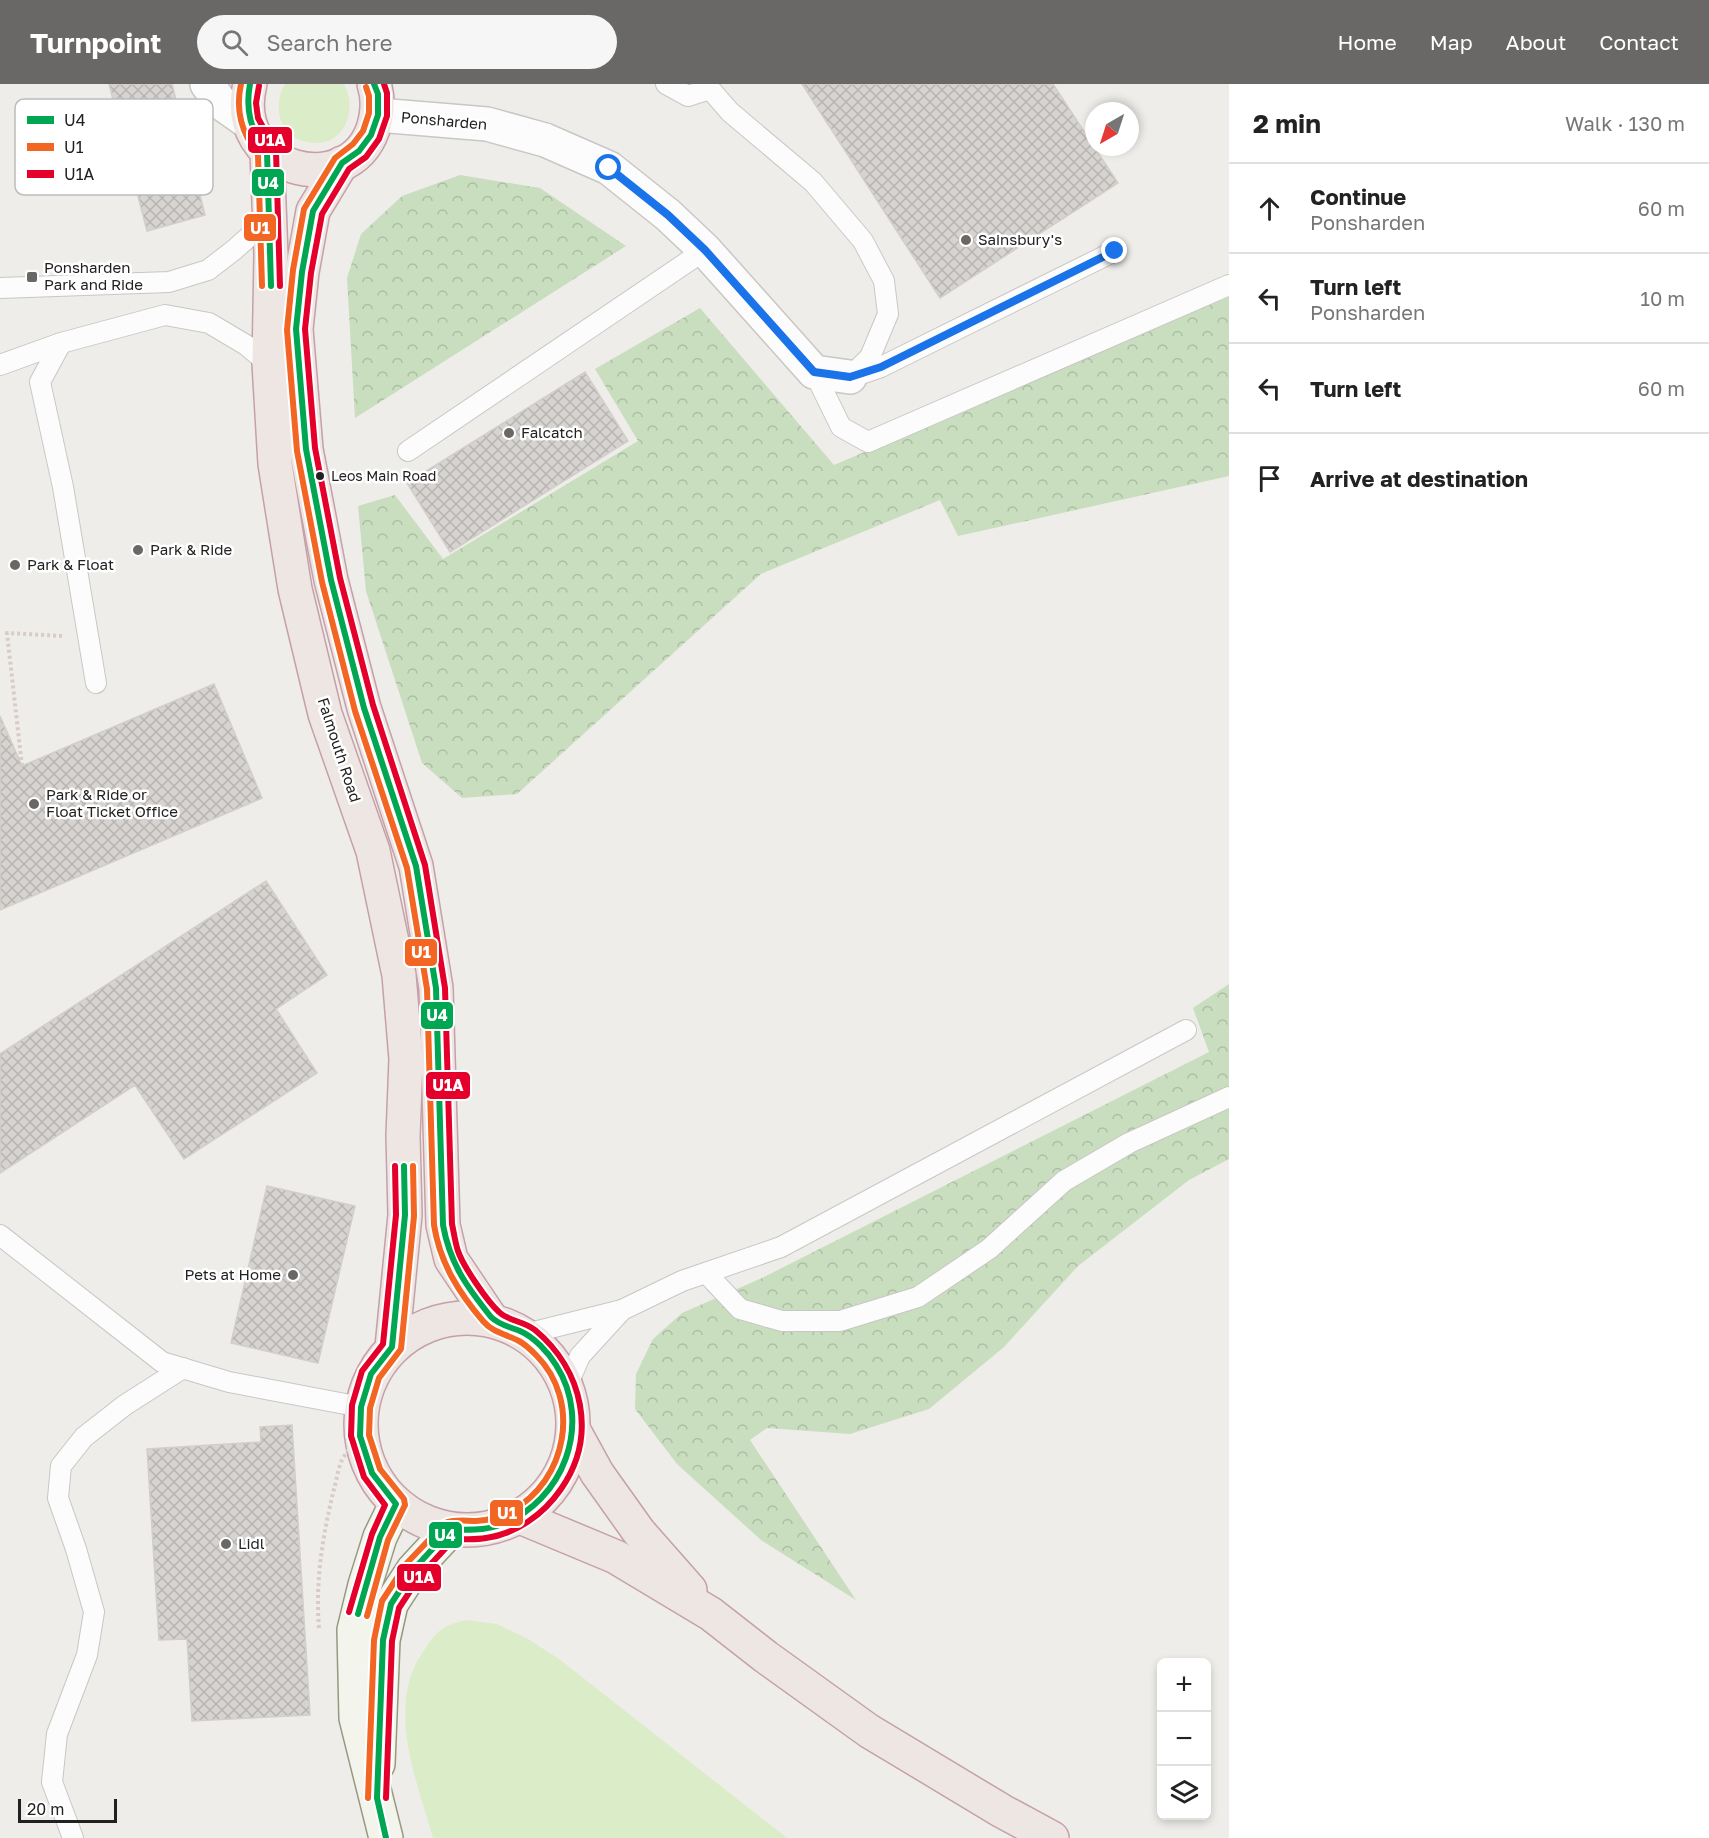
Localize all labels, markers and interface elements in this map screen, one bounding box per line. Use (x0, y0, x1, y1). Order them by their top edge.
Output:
search box (197, 15, 617, 69)
text: Turnpoint (30, 26, 161, 59)
icon: search (218, 26, 251, 59)
text: Search here (266, 29, 393, 56)
text: Home (1337, 29, 1397, 55)
text: Map (1430, 29, 1473, 55)
text: About (1506, 29, 1566, 55)
text: Contact (1599, 29, 1679, 55)
legend (15, 99, 213, 195)
north arrow (1085, 102, 1139, 156)
street label: Ponsharden (400, 107, 488, 133)
text: 2 min (1253, 108, 1321, 139)
text: U4 (64, 110, 85, 130)
text: Walk · 130 m (1565, 111, 1685, 135)
line badge: U1A (247, 126, 293, 154)
text: U1A (254, 130, 286, 150)
text: U1 (64, 137, 84, 157)
route start (595, 154, 621, 180)
text: U1A (64, 164, 94, 184)
line badge: U4 (251, 168, 285, 197)
text: U4 (257, 173, 279, 193)
text: Continue (1310, 183, 1406, 210)
icon: ahead (1253, 192, 1286, 225)
text: 60 m (1638, 196, 1685, 220)
text: Ponsharden (1310, 210, 1425, 234)
line badge: U1 (243, 213, 277, 242)
text: U1 (250, 218, 270, 238)
place label: Sainsbury's (978, 230, 1062, 248)
marker: Sainsbury's (959, 233, 973, 247)
route end (1101, 237, 1127, 263)
place label: Ponsharden Park and Ride (44, 258, 143, 293)
marker: Ponsharden Park and Ride (25, 270, 39, 284)
text: Turn left (1310, 273, 1401, 300)
icon: left (1253, 282, 1286, 315)
text: 10 m (1640, 286, 1685, 310)
text: Ponsharden (1310, 300, 1425, 324)
icon: left (1253, 372, 1286, 405)
text: Turn left (1310, 375, 1401, 402)
text: 60 m (1638, 376, 1685, 400)
place label: Falcatch (521, 423, 583, 441)
marker: Falcatch (502, 426, 516, 440)
icon: arrive (1253, 462, 1286, 495)
text: Arrive at destination (1310, 465, 1528, 492)
place label: Leos Main Road (331, 467, 436, 484)
marker: Leos Main Road (314, 470, 326, 482)
place label: Park & Ride (150, 540, 232, 558)
marker: Park & Ride (131, 543, 145, 557)
place label: Park & Float (27, 555, 114, 573)
marker: Park & Float (8, 558, 22, 572)
street label: Falmouth Road (315, 695, 365, 804)
place label: Park & Ride or Float Ticket Office (46, 785, 178, 820)
marker: Park & Ride or Float Ticket Office (27, 797, 41, 811)
line badge: U1 (404, 938, 438, 967)
text: U1 (411, 942, 431, 962)
line badge: U4 (420, 1001, 454, 1030)
text: U4 (426, 1005, 448, 1025)
line badge: U1A (425, 1071, 471, 1100)
text: U1A (432, 1075, 464, 1095)
place label: Pets at Home (184, 1265, 281, 1283)
marker: Pets at Home (286, 1268, 300, 1282)
line badge: U1 (489, 1499, 524, 1527)
text: U1 (497, 1503, 517, 1523)
line badge: U4 (428, 1521, 463, 1549)
text: U4 (434, 1525, 456, 1545)
place label: Lidl (238, 1534, 265, 1552)
marker: Lidl (219, 1537, 233, 1551)
line badge: U1A (396, 1563, 442, 1592)
text: U1A (403, 1567, 435, 1587)
map controls (1157, 1658, 1211, 1820)
button: + (1157, 1658, 1211, 1712)
button: − (1157, 1712, 1211, 1766)
button: layers (1157, 1766, 1211, 1820)
scale bar (18, 1796, 117, 1824)
text: 20 m (27, 1799, 64, 1819)

